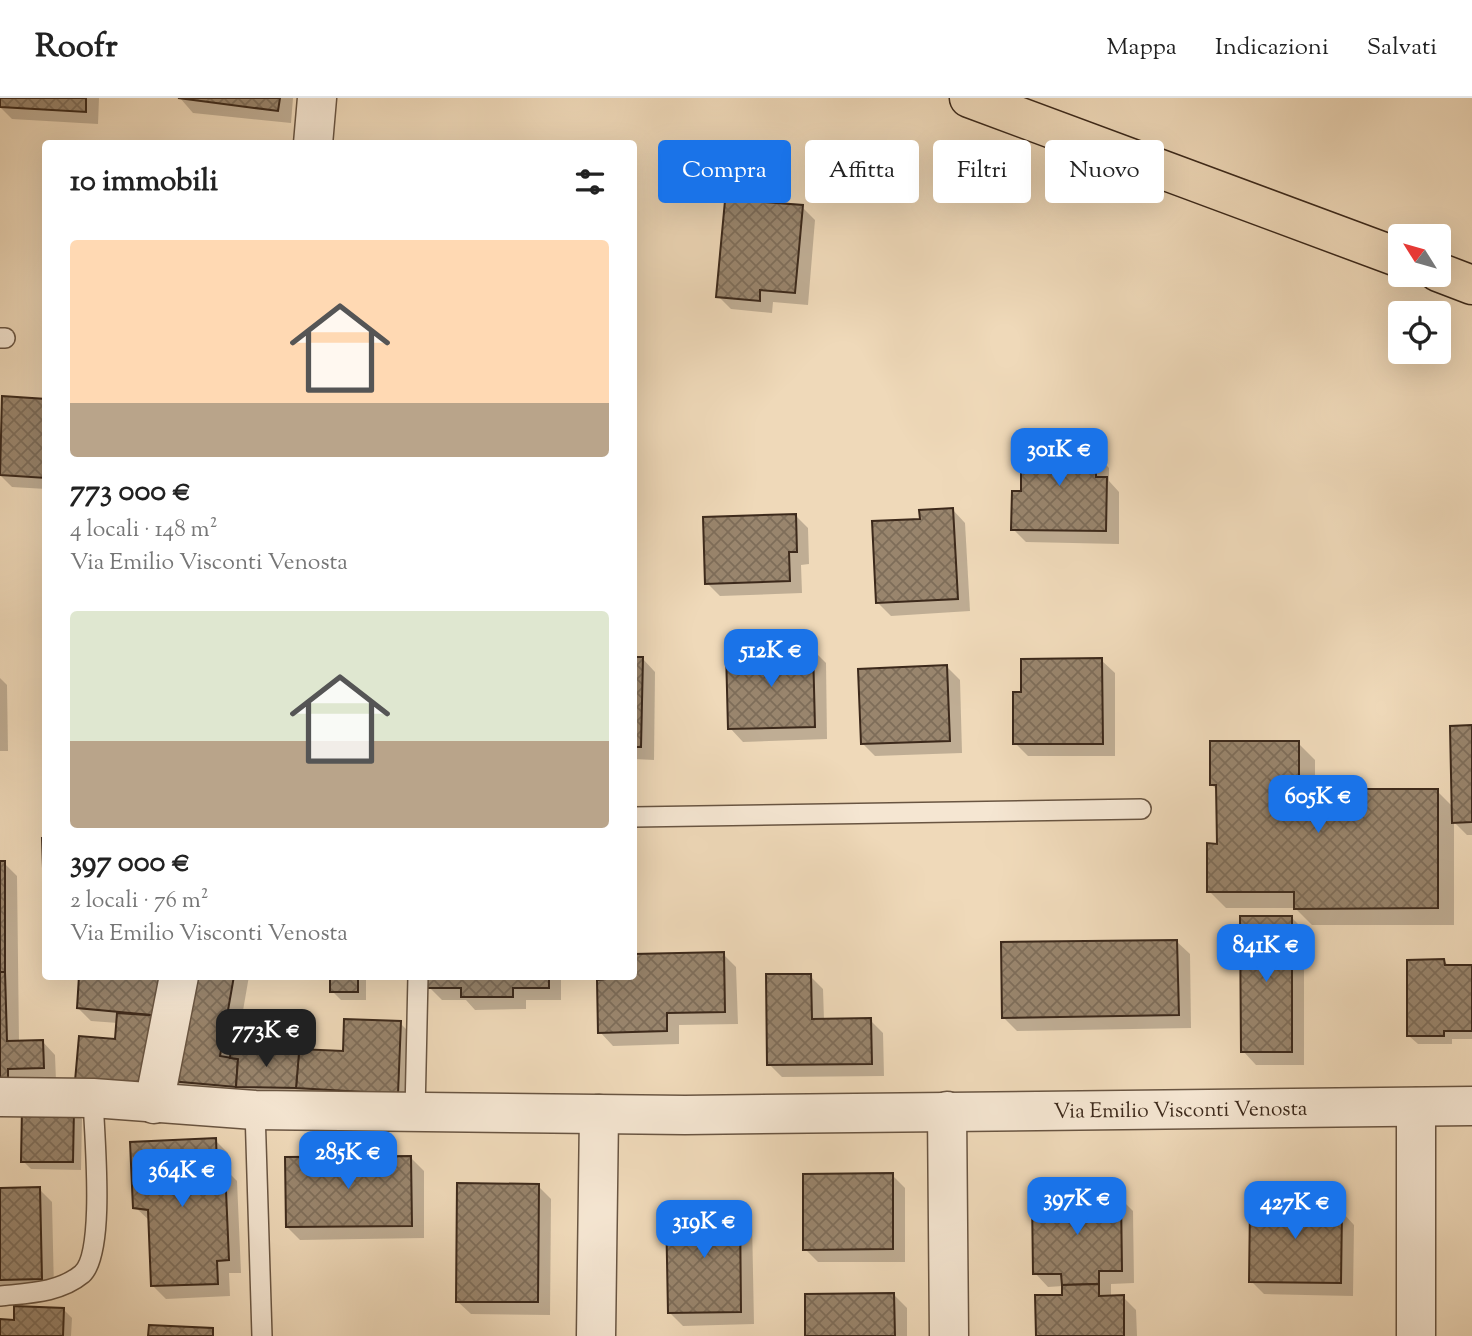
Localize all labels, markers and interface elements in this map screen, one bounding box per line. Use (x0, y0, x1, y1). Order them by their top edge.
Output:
text: Roofr (35, 24, 118, 72)
text: Mappa (1107, 31, 1177, 65)
text: Indicazioni (1215, 31, 1329, 65)
text: Salvati (1367, 31, 1437, 65)
chip: Compra (658, 140, 791, 203)
chip: Affitta (805, 140, 919, 203)
chip: Filtri (933, 140, 1031, 203)
chip: Nuovo (1045, 140, 1164, 203)
text: 10 immobili (70, 161, 218, 204)
icon: filters (571, 163, 609, 201)
north arrow (1388, 224, 1451, 287)
map controls (1388, 224, 1451, 364)
icon: home (277, 285, 403, 411)
button: locate (1388, 301, 1451, 364)
pin: 301K € (1002, 428, 1116, 488)
text: 301K € (1027, 434, 1091, 467)
text: 773 000 € (70, 471, 191, 514)
text: 4 locali · 148 m² (70, 514, 217, 547)
text: Via Emilio Visconti Venosta (70, 547, 348, 580)
pin: 512K € (714, 630, 828, 689)
text: 512K € (740, 635, 802, 668)
icon: home (277, 656, 403, 782)
pin: 605K € (1261, 776, 1375, 835)
text: 605K € (1284, 781, 1352, 814)
text: 397 000 € (70, 842, 190, 885)
text: 2 locali · 76 m² (70, 885, 209, 918)
text: Via Emilio Visconti Venosta (70, 918, 348, 951)
pin: 841K € (1209, 924, 1323, 984)
text: 841K € (1233, 930, 1299, 963)
pin: 773K € (209, 1010, 323, 1069)
text: 773K € (232, 1015, 300, 1048)
street label: Via Emilio Visconti Venosta (1053, 1095, 1308, 1128)
pin: 285K € (291, 1132, 405, 1191)
text: 285K € (315, 1137, 381, 1170)
pin: 364K € (125, 1150, 239, 1209)
text: 364K € (148, 1155, 216, 1188)
pin: 397K € (1020, 1178, 1134, 1237)
pin: 427K € (1238, 1182, 1352, 1241)
text: 397K € (1043, 1183, 1111, 1216)
text: 427K € (1260, 1187, 1330, 1220)
pin: 319K € (647, 1200, 761, 1260)
text: 319K € (672, 1206, 736, 1239)

